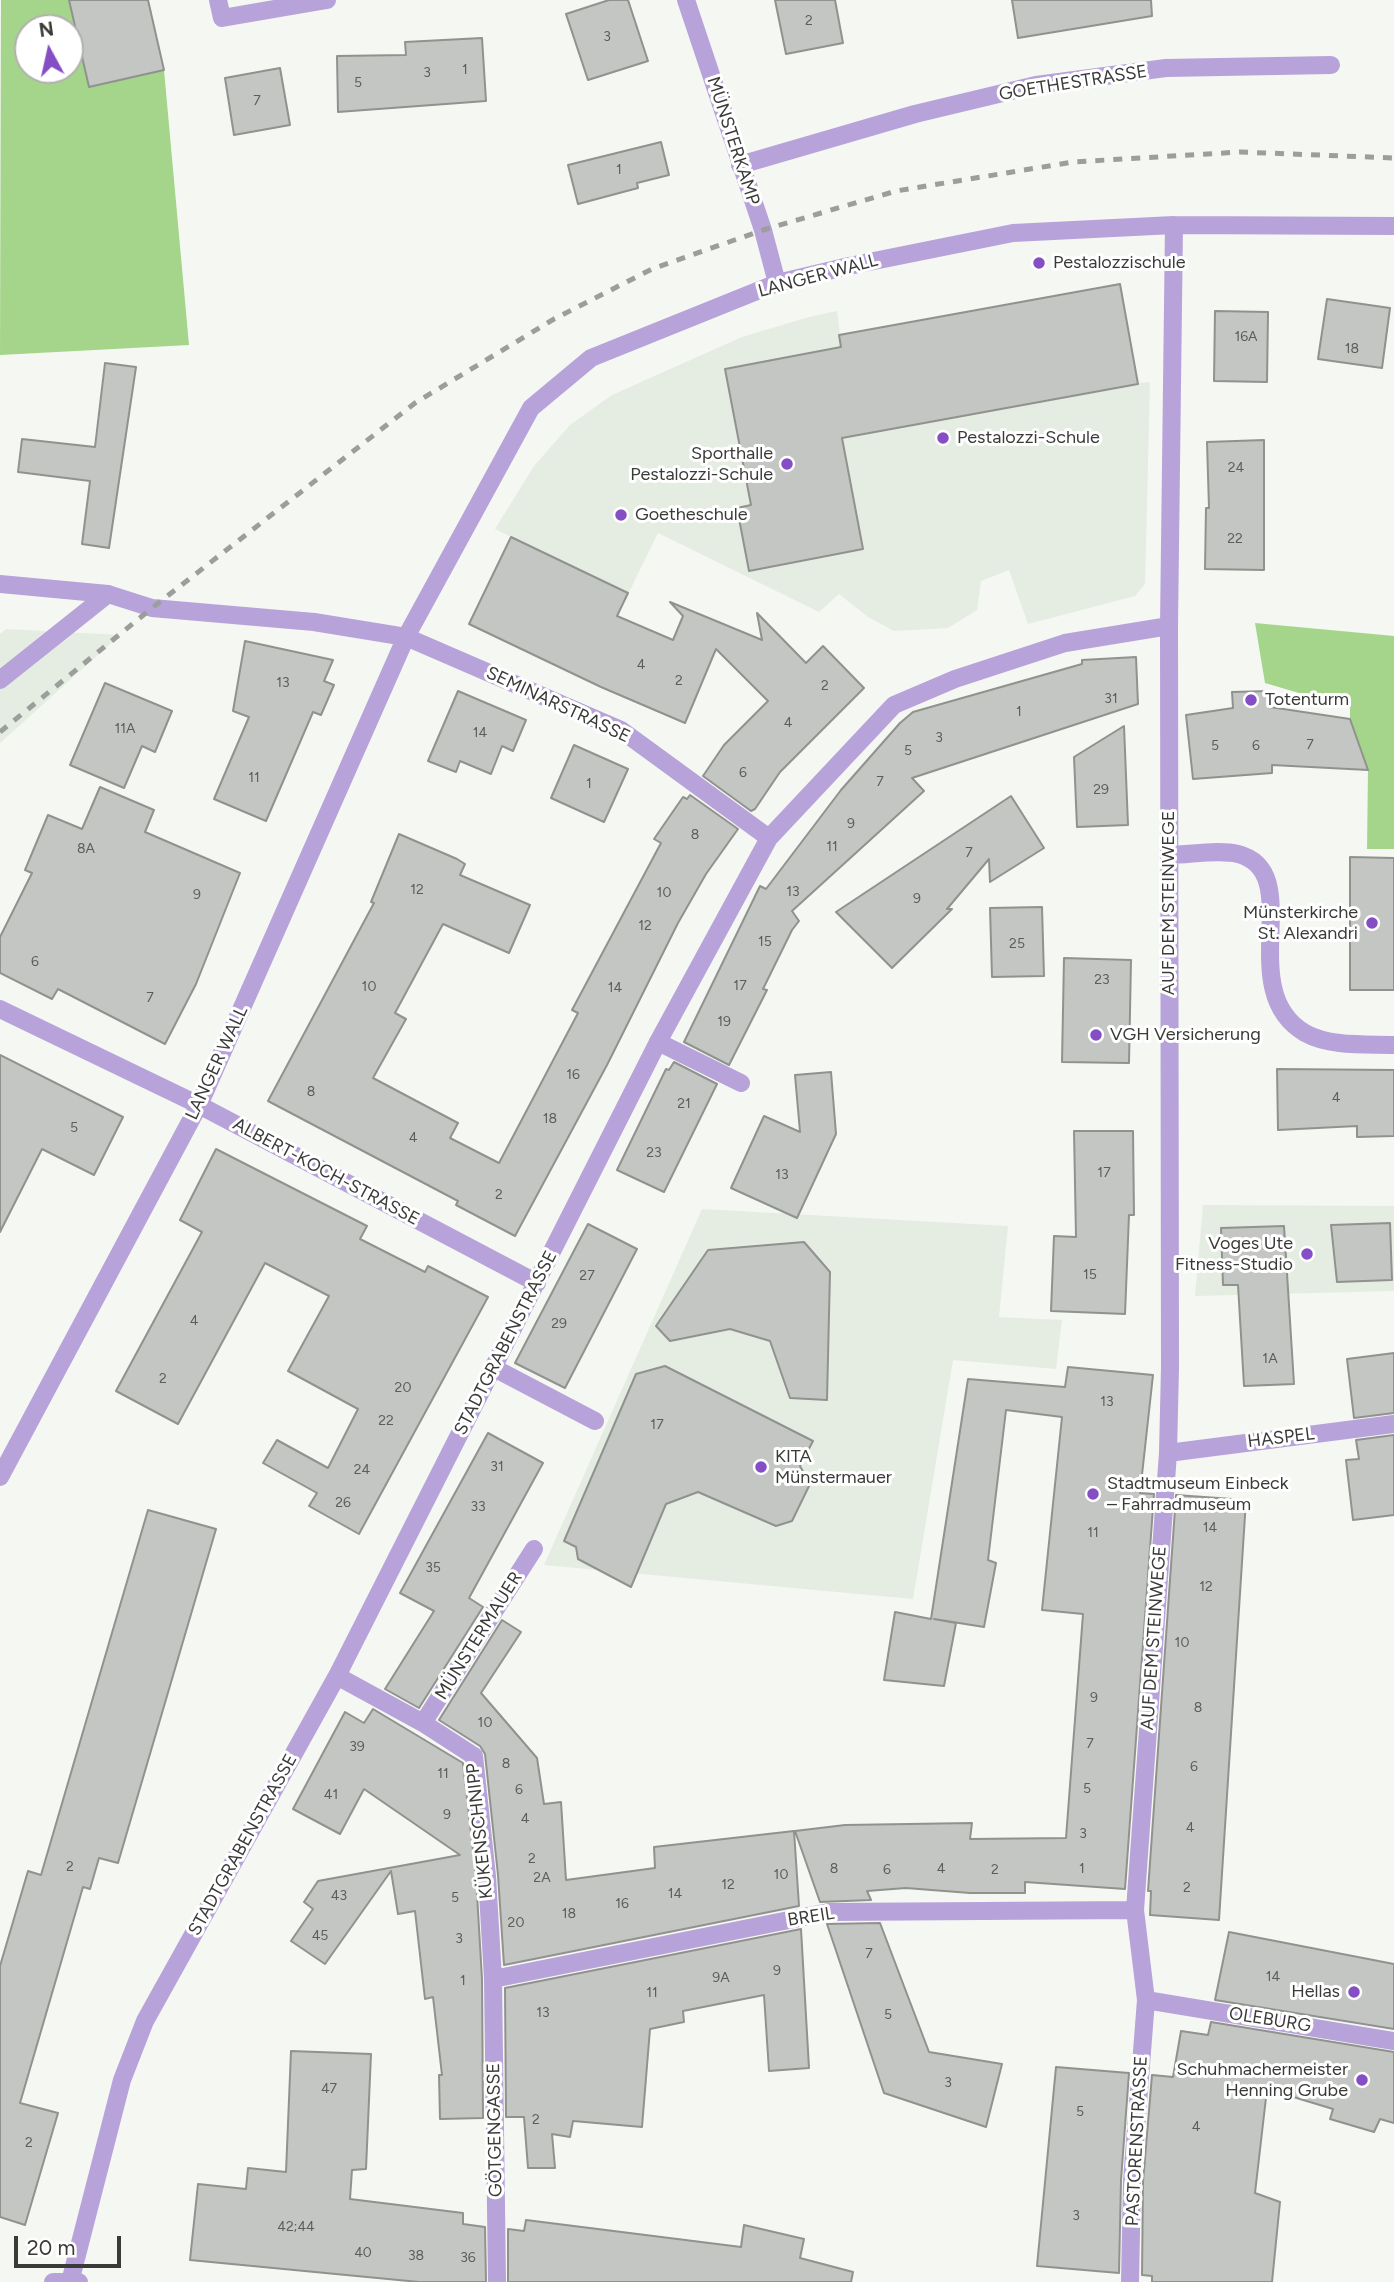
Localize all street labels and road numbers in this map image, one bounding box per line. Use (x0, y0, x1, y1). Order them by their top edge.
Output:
street label: GOETHESTRASSE (997, 61, 1149, 105)
street label: MÜNSTERKAMP (702, 74, 764, 208)
street label: LANGER WALL (756, 250, 880, 302)
street label: SEMINARSTRASSE (483, 662, 633, 748)
street label: AUF DEM STEINWEGE (1158, 811, 1180, 995)
street label: LANGER WALL (181, 1003, 253, 1123)
street label: ALBERT-KOCH-STRASSE (229, 1114, 423, 1230)
street label: STADTGRABENSTRASSE (450, 1247, 562, 1439)
street label: HASPEL (1246, 1423, 1316, 1453)
street label: AUF DEM STEINWEGE (1137, 1545, 1171, 1731)
street label: MÜNSTERMAUER (431, 1568, 527, 1704)
street label: STADTGRABENSTRASSE (184, 1751, 302, 1939)
street label: KÜKENSCHNIPP (462, 1762, 498, 1900)
street label: BREIL (786, 1903, 836, 1931)
street label: OLEBURG (1227, 2003, 1313, 2037)
street label: PASTORENSTRASSE (1122, 2055, 1152, 2227)
street label: GÖTGENGASSE (483, 2063, 507, 2197)

